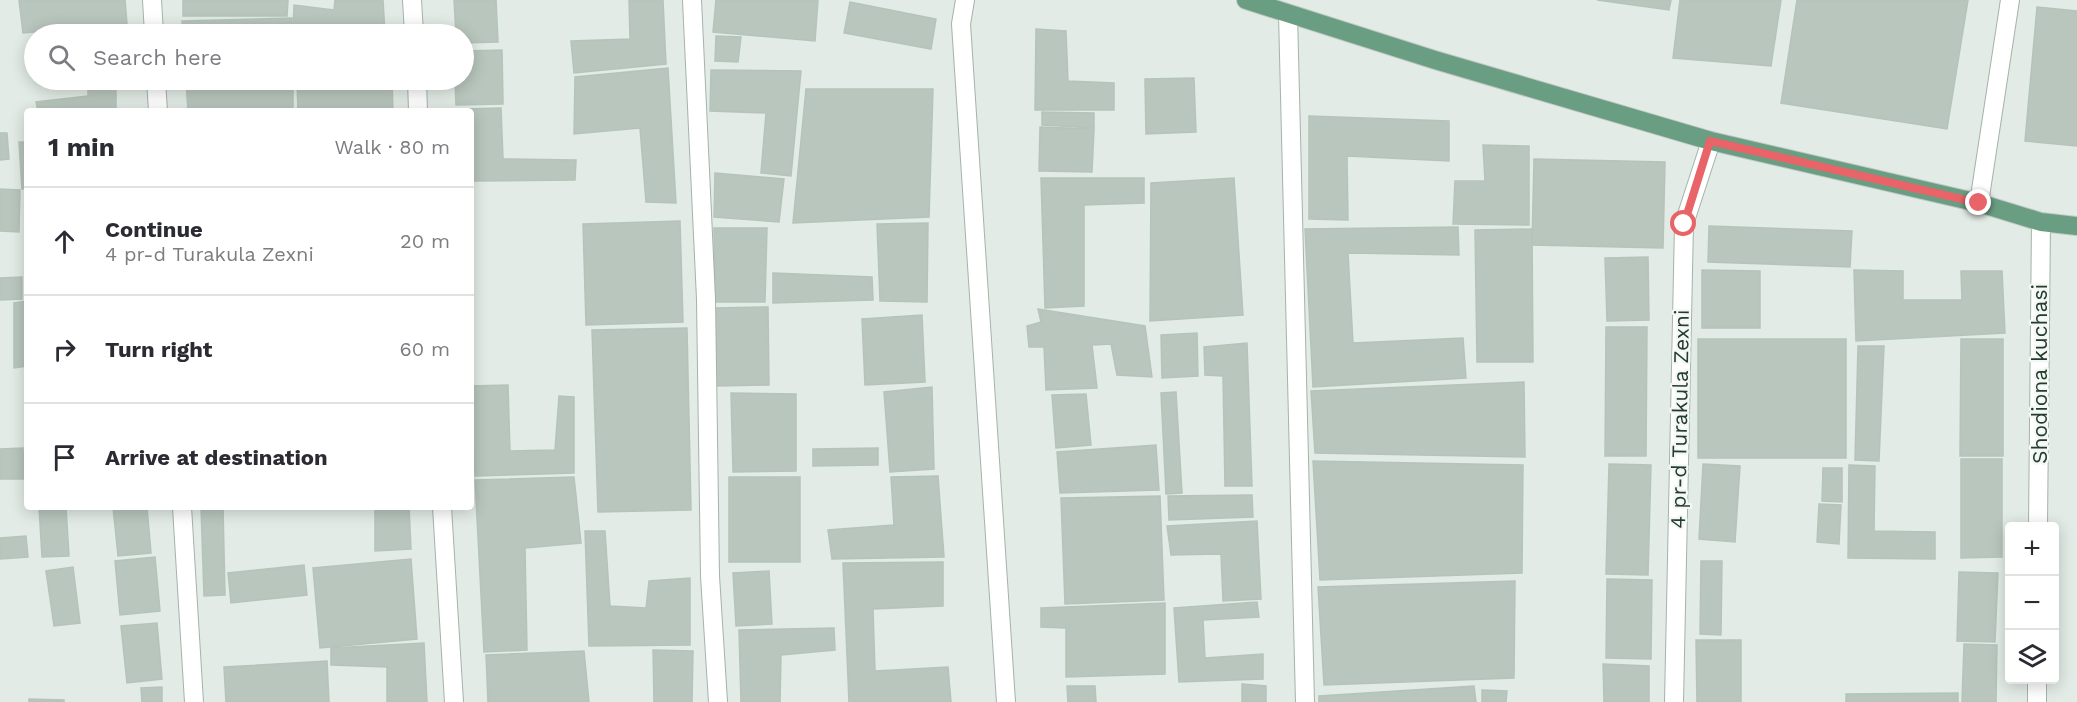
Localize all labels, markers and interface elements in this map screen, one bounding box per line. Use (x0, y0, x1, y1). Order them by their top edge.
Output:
search box (24, 24, 474, 90)
icon: search (45, 41, 78, 74)
text: Search here (93, 45, 222, 70)
text: 1 min (48, 132, 115, 162)
text: Walk · 80 m (334, 135, 450, 159)
route end (1965, 189, 1991, 215)
route start (1670, 210, 1696, 236)
text: Continue (105, 217, 203, 242)
icon: ahead (48, 225, 81, 258)
text: 20 m (400, 229, 450, 253)
text: 4 pr-d Turakula Zexni (105, 242, 314, 266)
street label: Shodiona kuchasi (2027, 284, 2052, 464)
street label: 4 pr-d Turakula Zexni (1665, 309, 1694, 529)
icon: right (48, 333, 81, 366)
text: Turn right (105, 337, 212, 362)
text: 60 m (400, 337, 450, 361)
icon: arrive (48, 441, 81, 474)
text: Arrive at destination (105, 445, 328, 470)
map controls (2005, 522, 2059, 684)
button: + (2005, 522, 2059, 576)
button: − (2005, 576, 2059, 630)
button: layers (2005, 630, 2059, 684)

